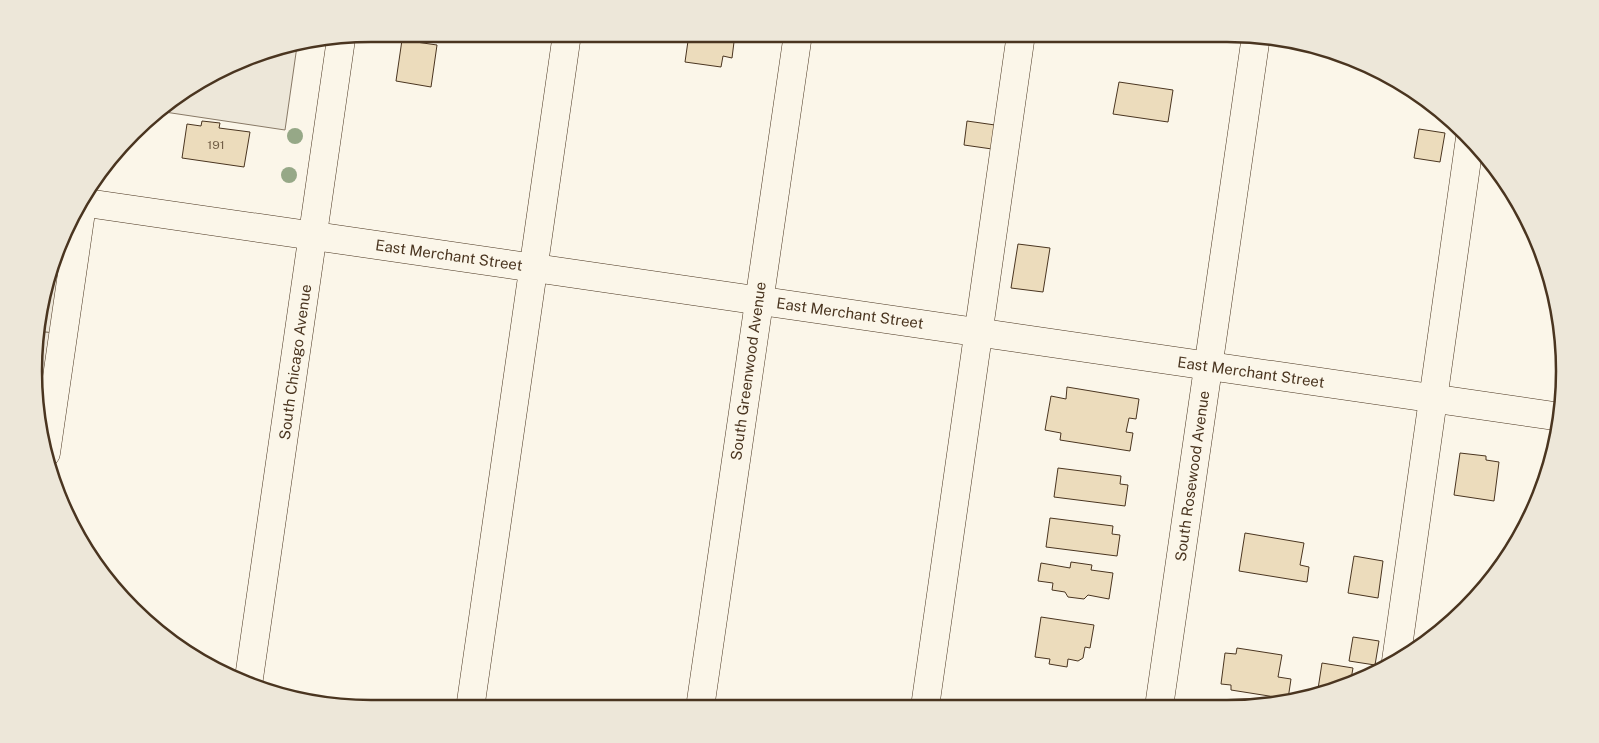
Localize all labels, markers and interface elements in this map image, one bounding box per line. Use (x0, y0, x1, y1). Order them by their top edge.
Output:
house number: 191 (207, 138, 225, 152)
street label: East Merchant Street (374, 236, 524, 274)
street label: South Greenwood Avenue (727, 281, 769, 461)
street label: South Chicago Avenue (276, 283, 314, 441)
street label: East Merchant Street (775, 294, 925, 332)
street label: East Merchant Street (1176, 353, 1326, 391)
street label: South Rosewood Avenue (1172, 390, 1212, 562)

